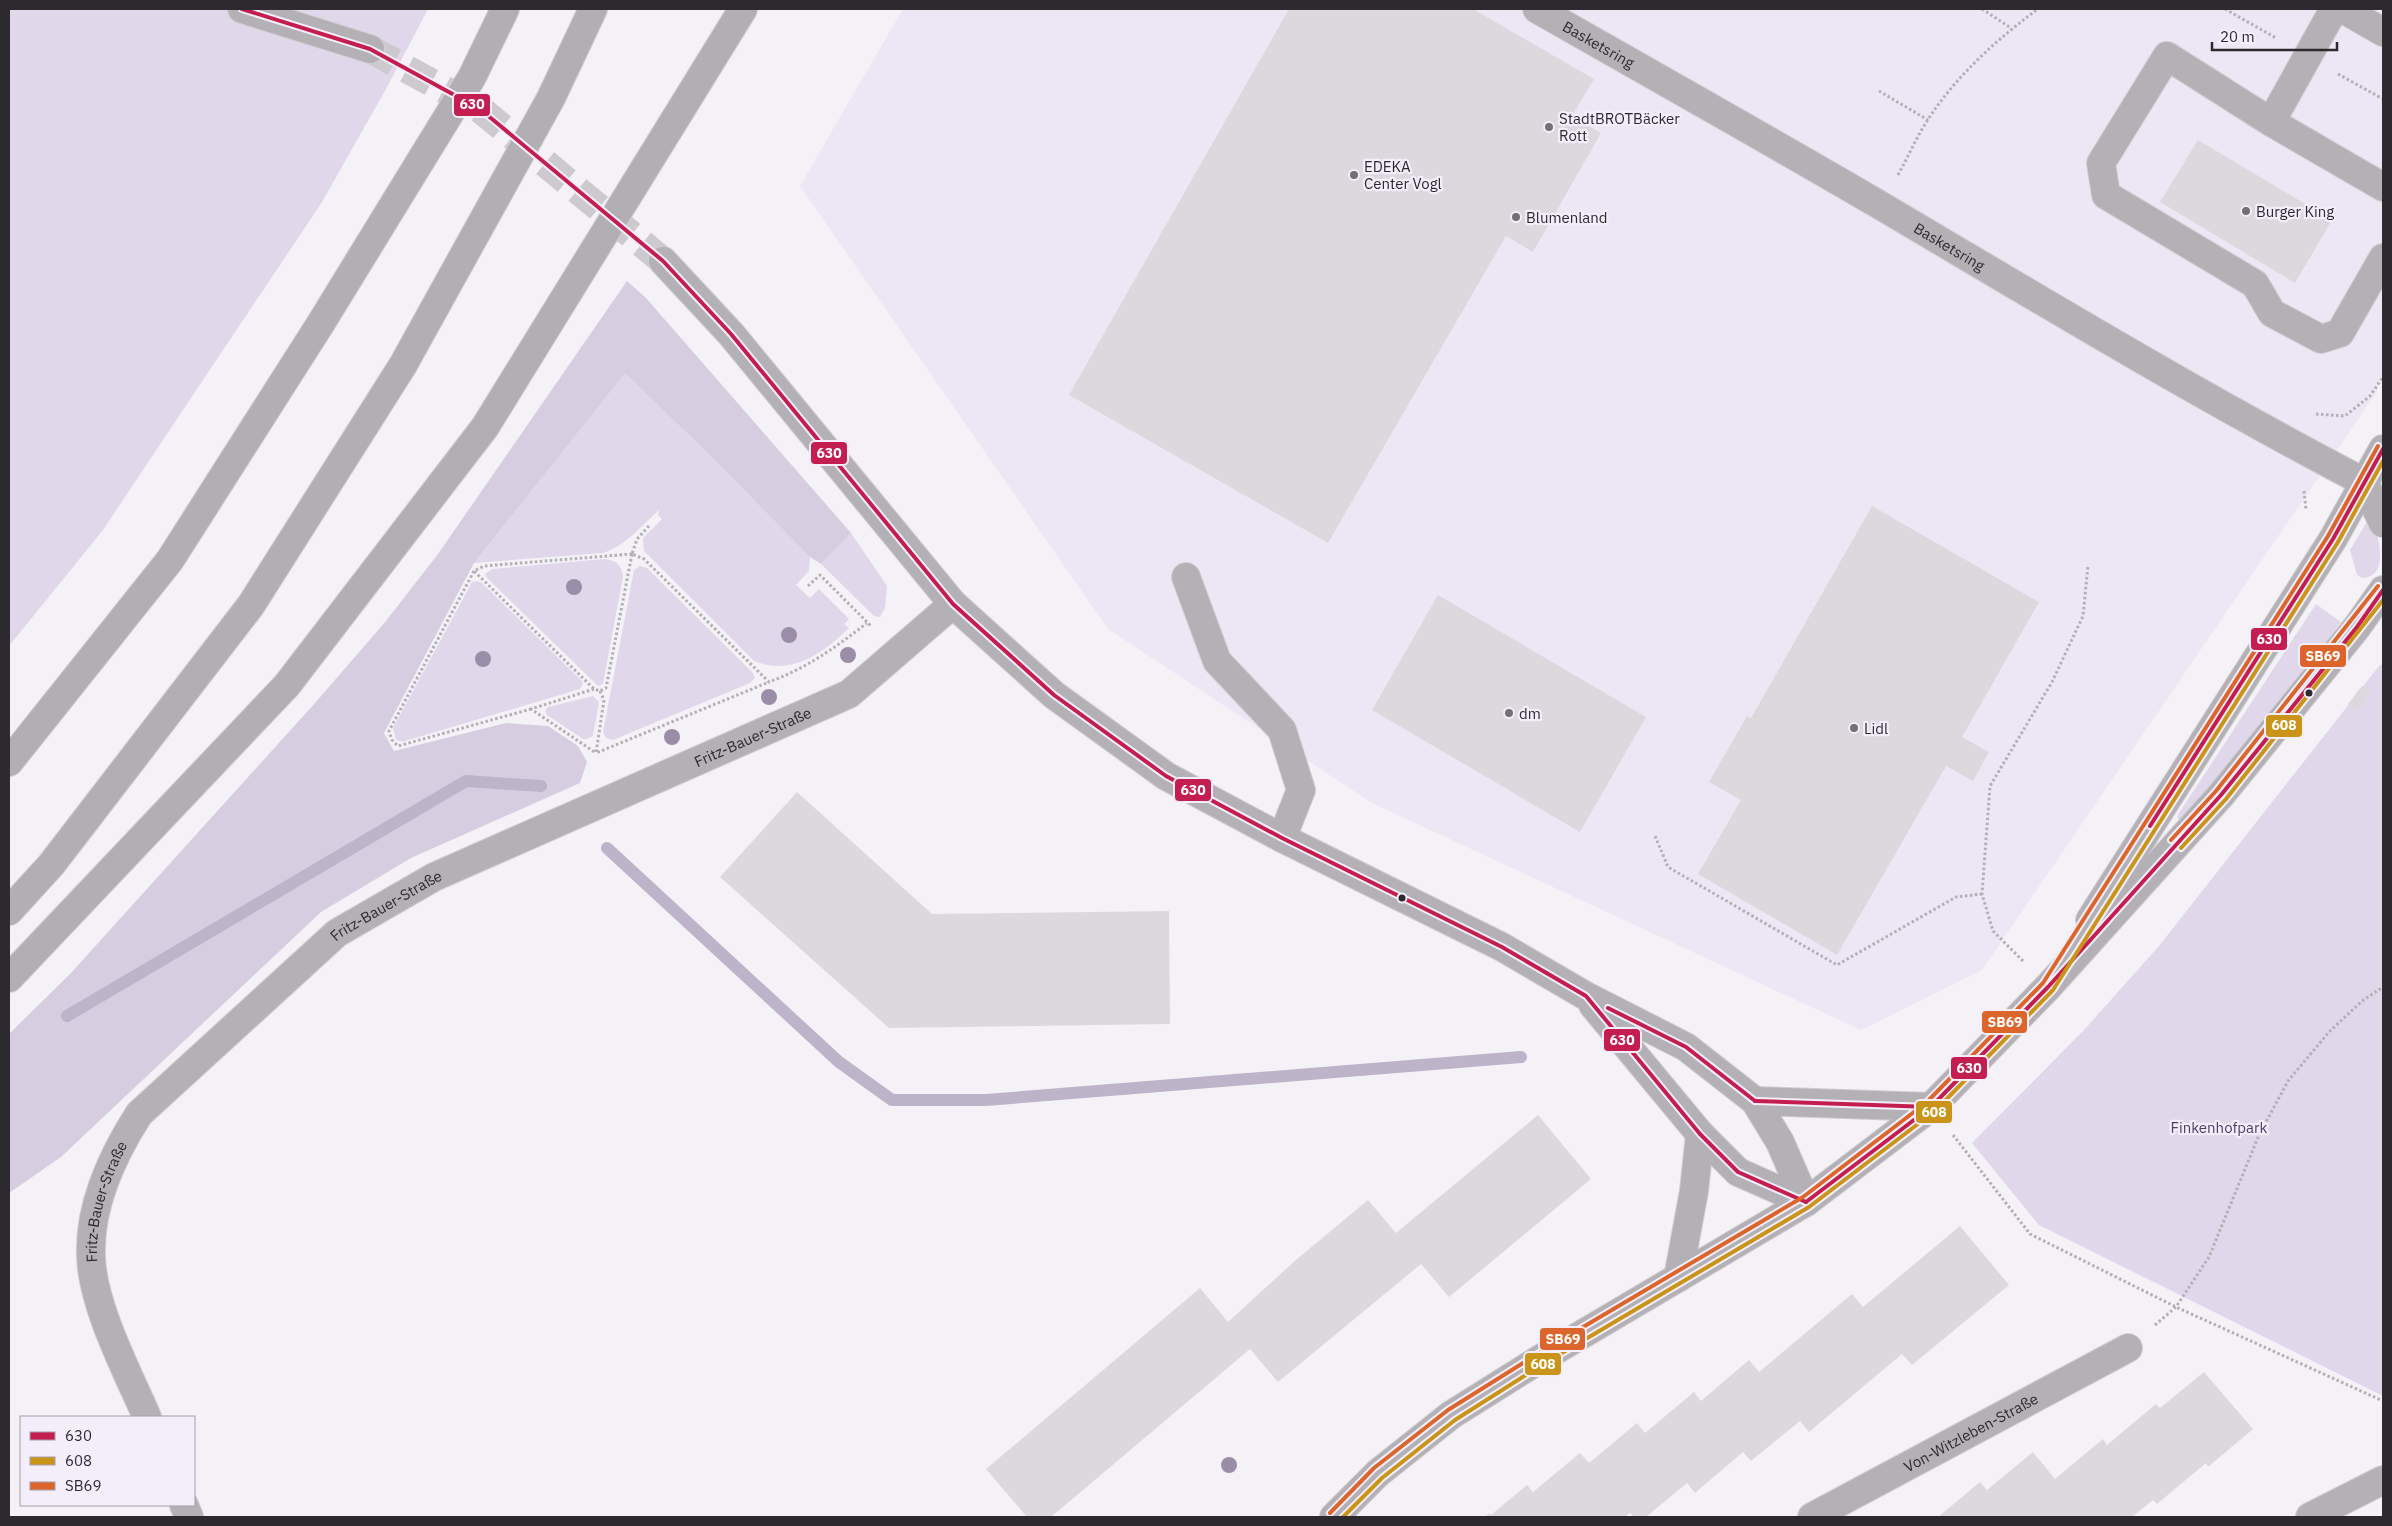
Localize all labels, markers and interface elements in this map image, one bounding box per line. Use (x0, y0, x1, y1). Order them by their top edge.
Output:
street label: Basketsring (1560, 16, 1638, 72)
scale bar (2212, 20, 2337, 52)
text: 20 m (2220, 27, 2255, 46)
line badge: 630 (453, 93, 491, 117)
text: 630 (459, 95, 485, 113)
place label: StadtBROTBäcker Rott (1559, 109, 1680, 145)
marker: StadtBROTBäcker Rott (1543, 121, 1555, 133)
place label: EDEKA Center Vogl (1364, 157, 1442, 193)
marker: EDEKA Center Vogl (1348, 169, 1360, 181)
place label: Burger King (2256, 202, 2334, 221)
marker: Burger King (2240, 205, 2252, 217)
place label: Blumenland (1526, 208, 1608, 227)
marker: Blumenland (1510, 211, 1522, 223)
street label: Basketsring (1911, 218, 1989, 275)
line badge: 630 (810, 441, 848, 465)
text: 630 (816, 444, 842, 462)
line badge: 630 (2250, 627, 2288, 651)
text: 630 (2256, 630, 2282, 648)
line badge: SB69 (2299, 644, 2347, 668)
text: SB69 (2306, 647, 2340, 665)
unlabelled marker (2304, 688, 2314, 698)
street label: Fritz-Bauer-Straße (691, 702, 814, 771)
place label: dm (1519, 704, 1541, 723)
marker: dm (1503, 707, 1515, 719)
line badge: 608 (2265, 714, 2303, 738)
text: 608 (2271, 716, 2297, 734)
place label: Lidl (1864, 719, 1888, 738)
marker: Lidl (1848, 722, 1860, 734)
line badge: 630 (1174, 778, 1212, 802)
text: 630 (1180, 781, 1206, 799)
street label: Fritz-Bauer-Straße (325, 865, 444, 945)
unlabelled marker (1397, 893, 1407, 903)
line badge: SB69 (1981, 1010, 2028, 1034)
text: SB69 (1988, 1013, 2022, 1031)
line badge: 630 (1603, 1028, 1641, 1052)
text: 630 (1609, 1031, 1635, 1049)
line badge: 630 (1950, 1056, 1988, 1080)
text: 630 (1956, 1059, 1982, 1077)
line badge: 608 (1915, 1100, 1953, 1124)
text: 608 (1921, 1103, 1947, 1121)
park label: Finkenhofpark (2171, 1118, 2268, 1137)
street label: Fritz-Bauer-Straße (81, 1138, 131, 1263)
line badge: SB69 (1539, 1327, 1586, 1351)
text: SB69 (1546, 1330, 1580, 1348)
line badge: 608 (1524, 1352, 1562, 1376)
text: 608 (1530, 1355, 1556, 1373)
street label: Von-Witzleben-Straße (1900, 1388, 2041, 1476)
legend (20, 1416, 195, 1506)
text: 630 (65, 1426, 92, 1445)
text: 608 (65, 1451, 92, 1470)
text: SB69 (65, 1476, 102, 1495)

